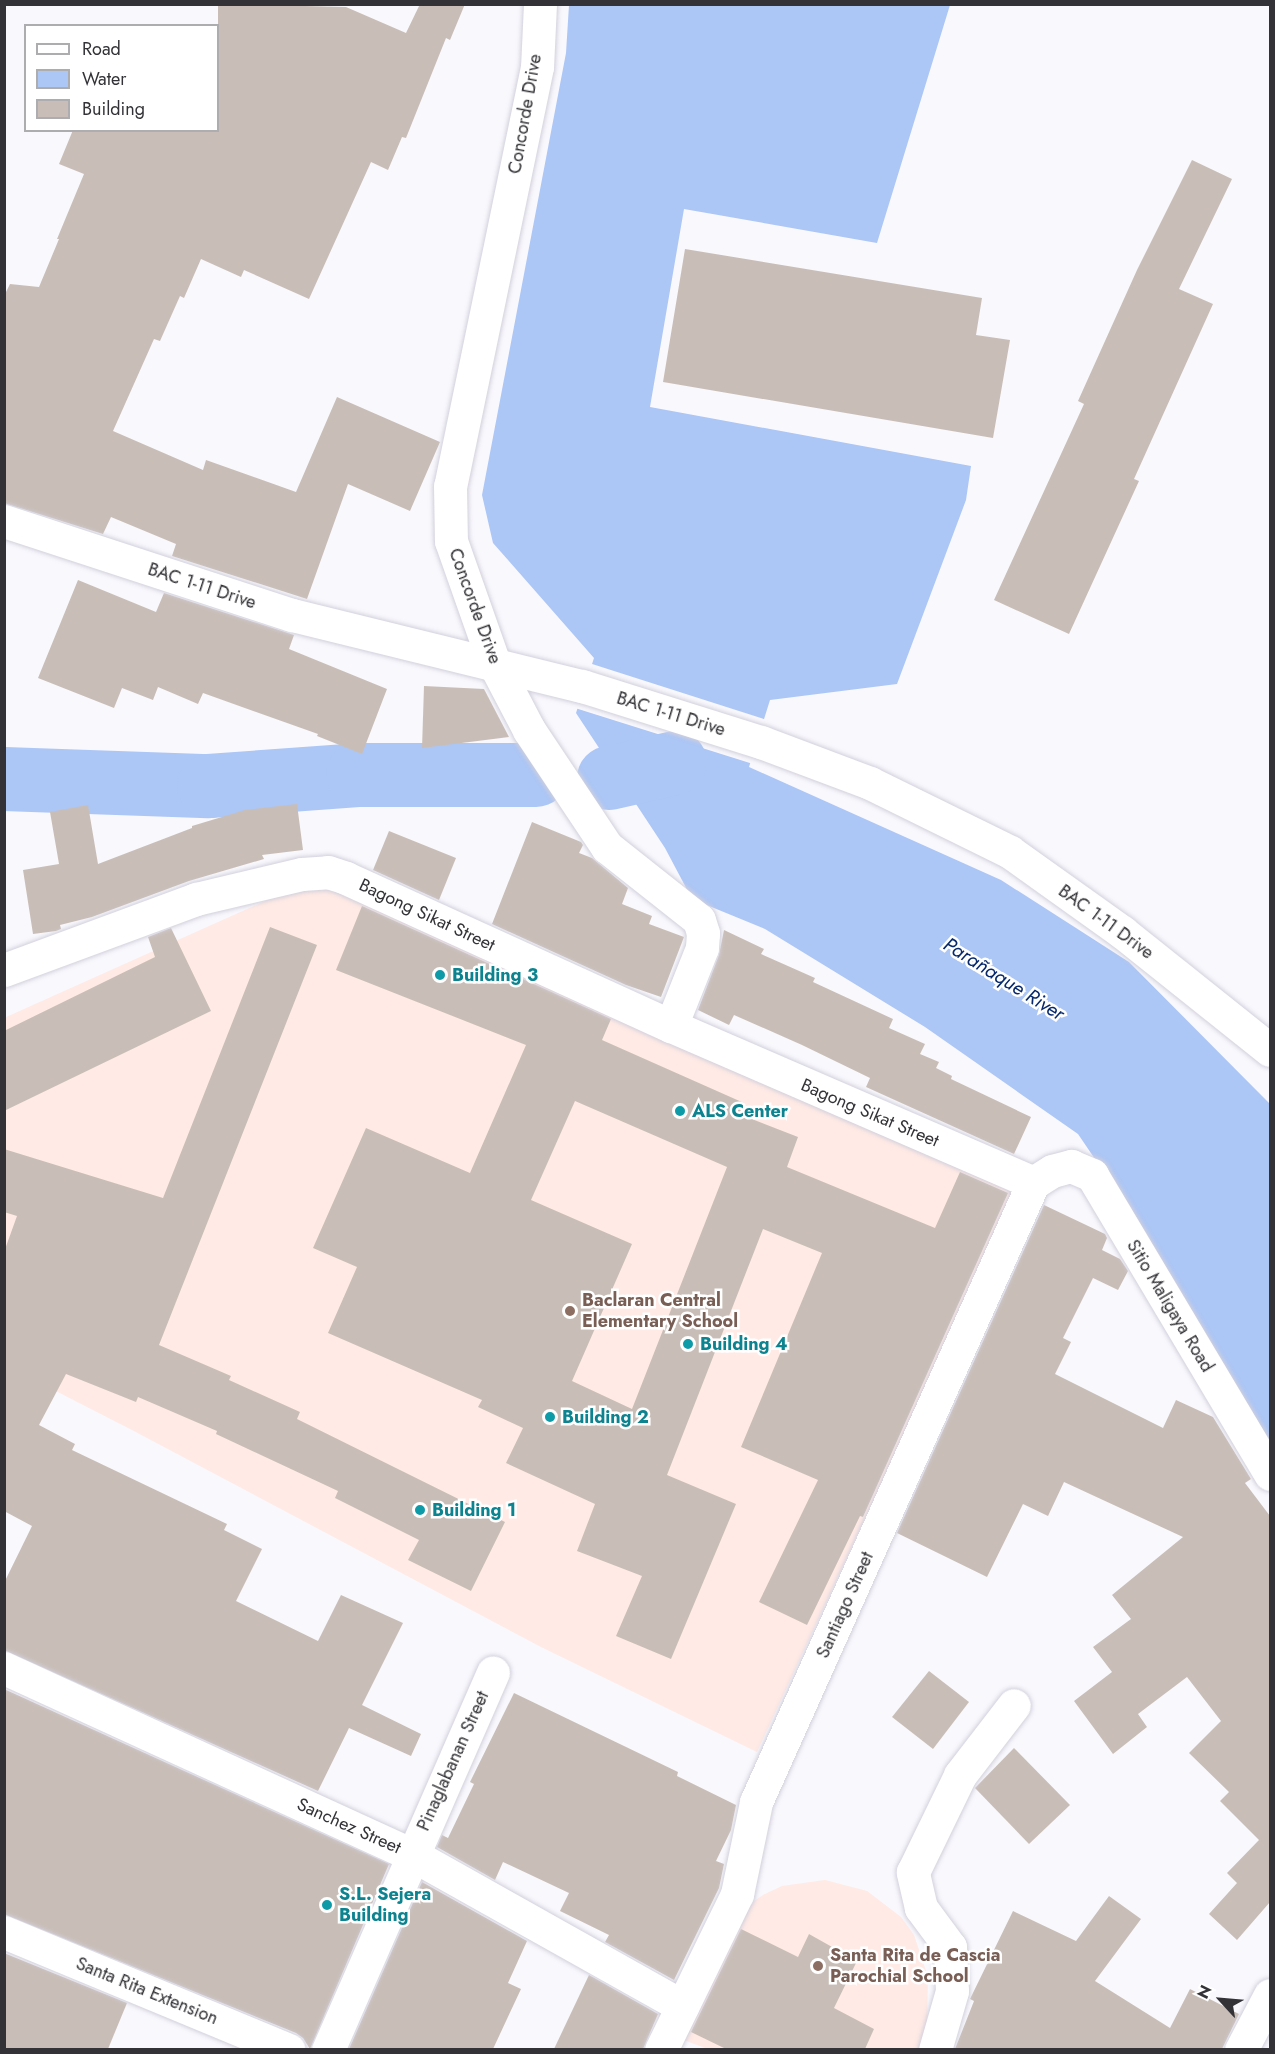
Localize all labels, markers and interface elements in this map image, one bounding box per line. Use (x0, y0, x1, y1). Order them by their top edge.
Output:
legend (24, 24, 219, 132)
text: Road (82, 36, 121, 62)
street label: Concorde Drive (504, 52, 546, 176)
text: Water (82, 66, 126, 92)
text: Building (82, 96, 145, 122)
street label: Concorde Drive (444, 545, 506, 667)
street label: BAC 1-11 Drive (145, 558, 259, 614)
street label: BAC 1-11 Drive (614, 687, 728, 741)
street label: Bagong Sikat Street (356, 874, 498, 956)
street label: BAC 1-11 Drive (1054, 880, 1158, 964)
water label: Parañaque River (939, 932, 1069, 1026)
place label: Building 3 (452, 964, 538, 986)
marker: Building 3 (433, 968, 447, 982)
street label: Bagong Sikat Street (798, 1074, 942, 1152)
place label: ALS Center (692, 1100, 788, 1122)
marker: ALS Center (673, 1104, 687, 1118)
street label: Sitio Maligaya Road (1122, 1236, 1218, 1376)
place label: Baclaran Central Elementary School (582, 1290, 738, 1332)
marker: Baclaran Central Elementary School (563, 1304, 577, 1318)
place label: Building 4 (700, 1333, 787, 1355)
marker: Building 4 (681, 1337, 695, 1351)
place label: Building 2 (562, 1406, 649, 1428)
marker: Building 2 (543, 1410, 557, 1424)
place label: Building 1 (432, 1499, 516, 1521)
marker: Building 1 (413, 1503, 427, 1517)
street label: Santiago Street (812, 1549, 878, 1661)
street label: Pinaglabanan Street (413, 1688, 493, 1834)
street label: Sanchez Street (294, 1793, 404, 1859)
place label: S.L. Sejera Building (339, 1884, 431, 1926)
marker: S.L. Sejera Building (320, 1898, 334, 1912)
place label: Santa Rita de Cascia Parochial School (830, 1945, 1000, 1988)
street label: Santa Rita Extension (73, 1953, 221, 2029)
marker: Santa Rita de Cascia Parochial School (811, 1959, 825, 1973)
north arrow (1191, 1970, 1251, 2030)
text: N (1191, 1981, 1217, 2003)

